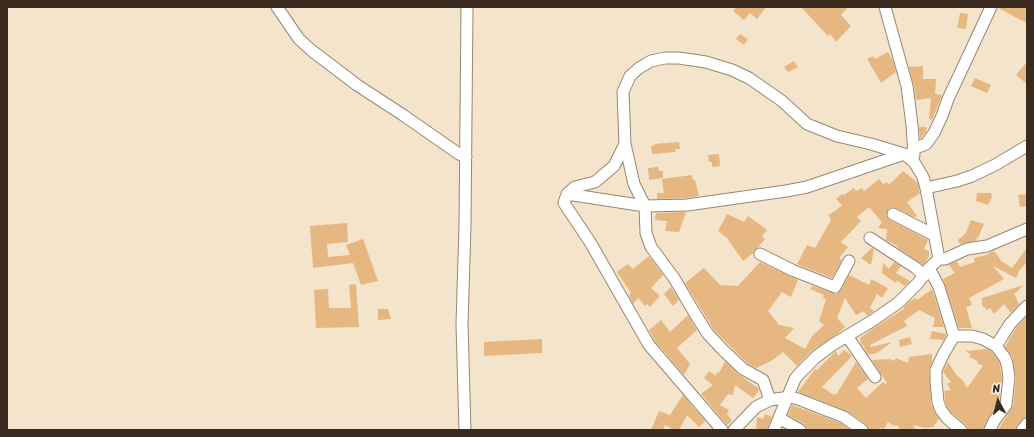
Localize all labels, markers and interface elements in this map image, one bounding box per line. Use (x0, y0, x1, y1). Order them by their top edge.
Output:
text: N (992, 379, 1001, 398)
north arrow (978, 381, 1018, 421)

